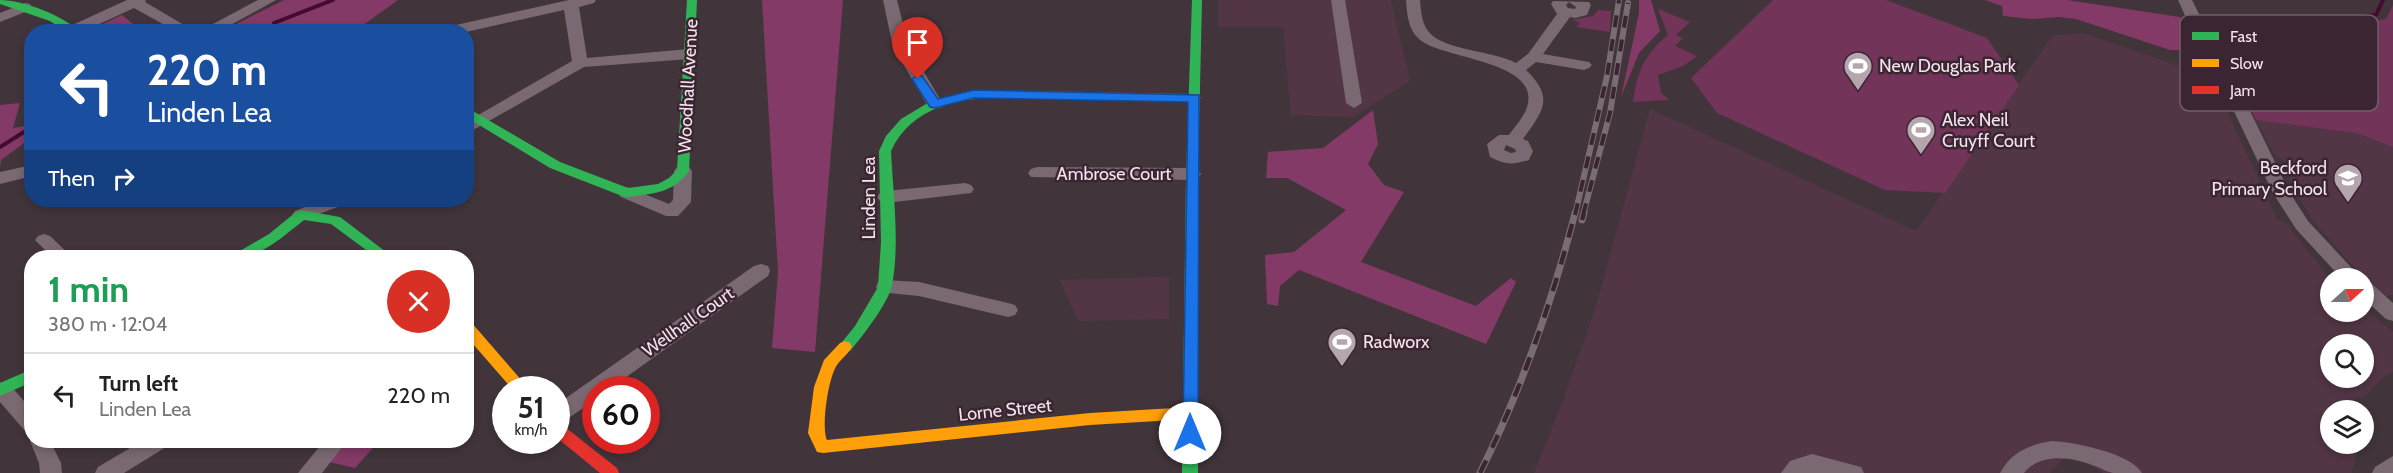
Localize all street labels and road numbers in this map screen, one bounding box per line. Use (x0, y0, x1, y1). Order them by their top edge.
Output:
street label: Woodhall Avenue (674, 18, 702, 154)
street label: Linden Lea (858, 156, 880, 239)
street label: Ambrose Court (1057, 163, 1171, 185)
street label: Wellhall Court (638, 282, 738, 362)
street label: Lorne Street (957, 394, 1053, 426)

